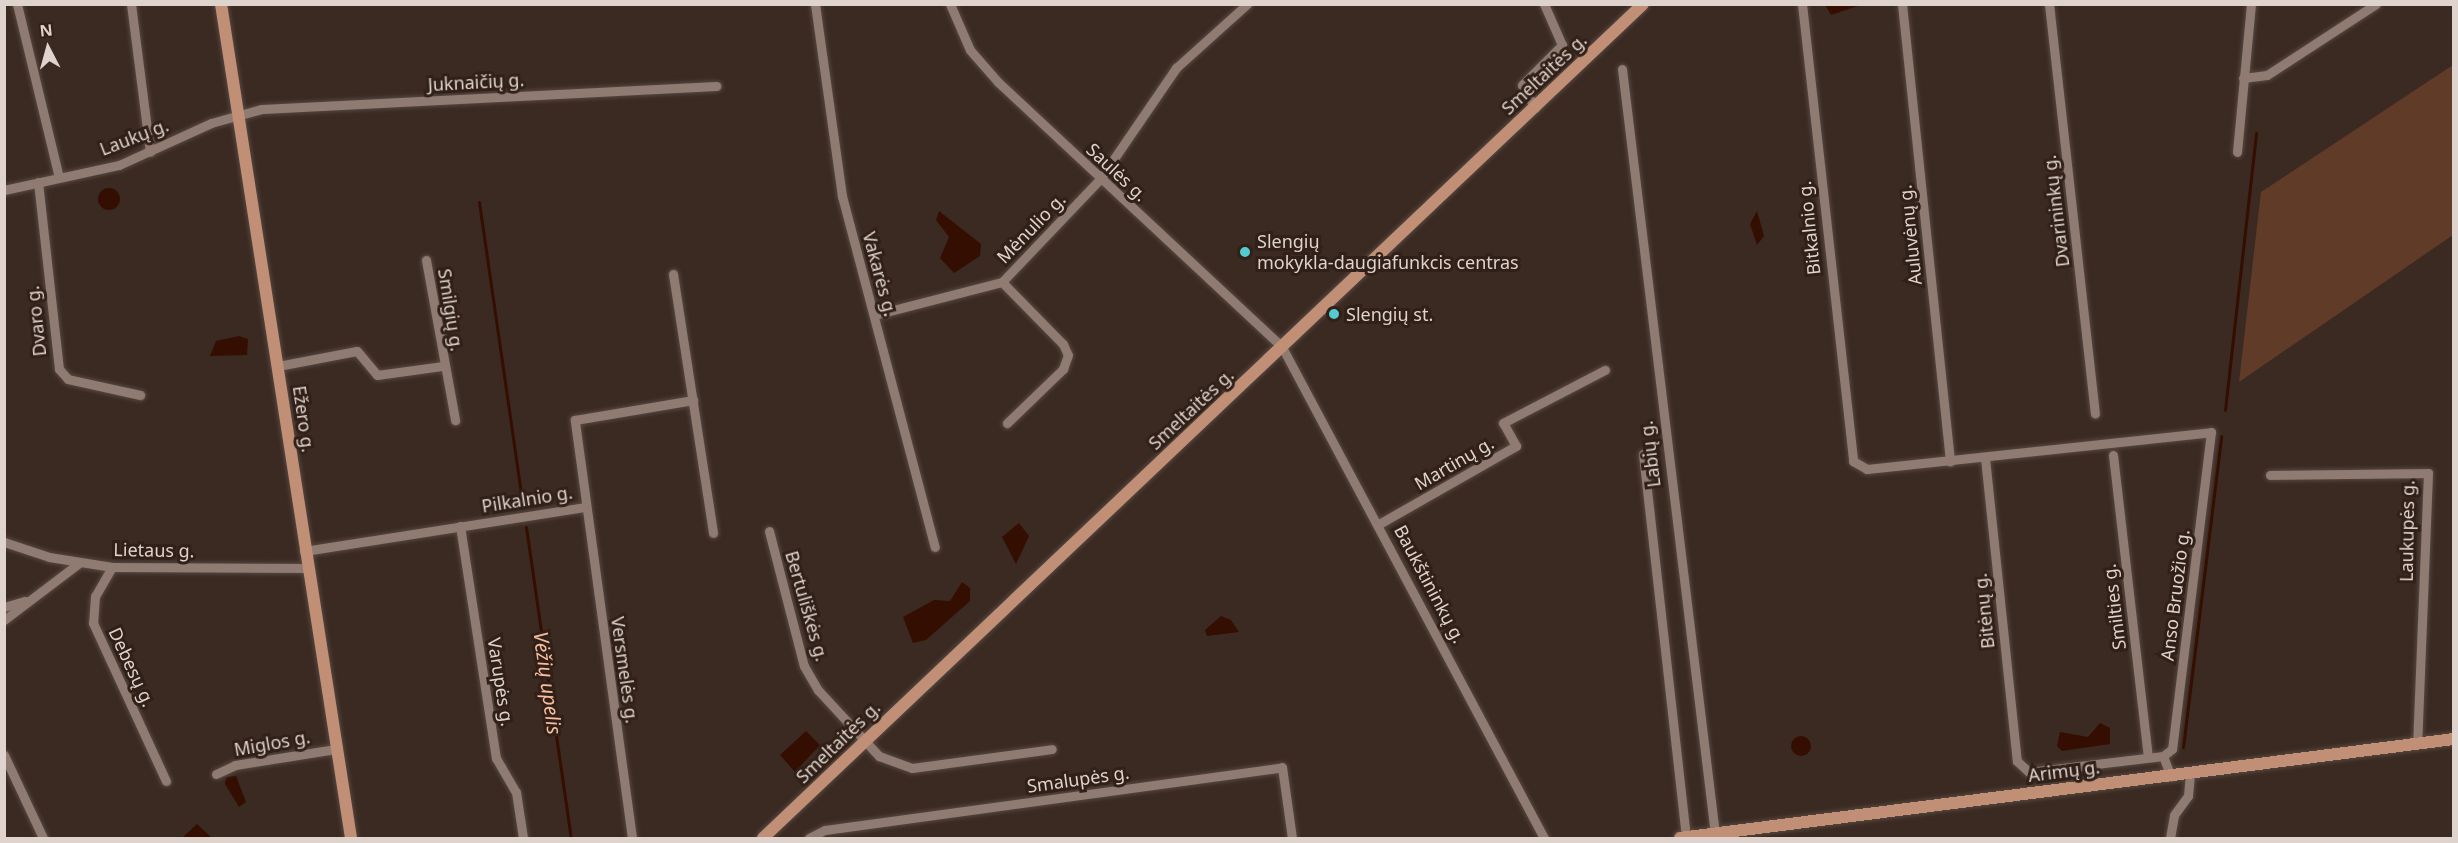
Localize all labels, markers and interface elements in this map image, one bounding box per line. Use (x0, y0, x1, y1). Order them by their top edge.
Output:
north arrow (18, 18, 78, 78)
text: N (38, 18, 54, 42)
street label: Smeltaitės g. (1497, 29, 1591, 119)
street label: Juknaičių g. (427, 69, 525, 95)
street label: Laukų g. (97, 114, 171, 160)
street label: Saulės g. (1082, 138, 1152, 206)
street label: Dvarininkų g. (2038, 154, 2074, 268)
street label: Bitkalnio g. (1793, 180, 1825, 276)
street label: Auluvėnų g. (1894, 184, 1926, 286)
street label: Mėnulio g. (992, 188, 1070, 268)
street label: Vakarės g. (858, 229, 902, 319)
place label: Slengių mokykla-daugiafunkcis centras (1257, 231, 1519, 274)
marker: Slengių mokykla-daugiafunkcis centras (1238, 245, 1252, 259)
street label: Smilgių g. (434, 267, 468, 353)
street label: Dvaro g. (22, 285, 50, 357)
place label: Slengių st. (1346, 303, 1433, 325)
marker: Slengių st. (1327, 307, 1341, 321)
street label: Smeltaitės g. (1144, 364, 1238, 454)
street label: Ežero g. (289, 384, 319, 454)
street label: Labių g. (1635, 419, 1665, 489)
street label: Martinų g. (1411, 432, 1497, 494)
street label: Laukupės g. (2395, 480, 2419, 582)
street label: Pilkalnio g. (480, 481, 574, 517)
street label: Baukštininkų g. (1390, 521, 1470, 647)
street label: Anso Bruožio g. (2156, 528, 2194, 662)
street label: Lietaus g. (113, 538, 195, 562)
street label: Bertuliškės g. (781, 548, 833, 664)
street label: Smilties g. (2098, 563, 2130, 651)
street label: Bitėnų g. (1969, 572, 1999, 650)
street label: Versmelės g. (607, 615, 643, 725)
street label: Debesų g. (104, 624, 160, 710)
water label: Vėžių upelis (529, 630, 567, 736)
street label: Varupės g. (483, 636, 519, 728)
street label: Smeltaitės g. (791, 697, 885, 787)
street label: Miglos g. (232, 726, 312, 760)
street label: Arimų g. (2027, 756, 2101, 786)
street label: Smalupės g. (1026, 761, 1130, 797)

